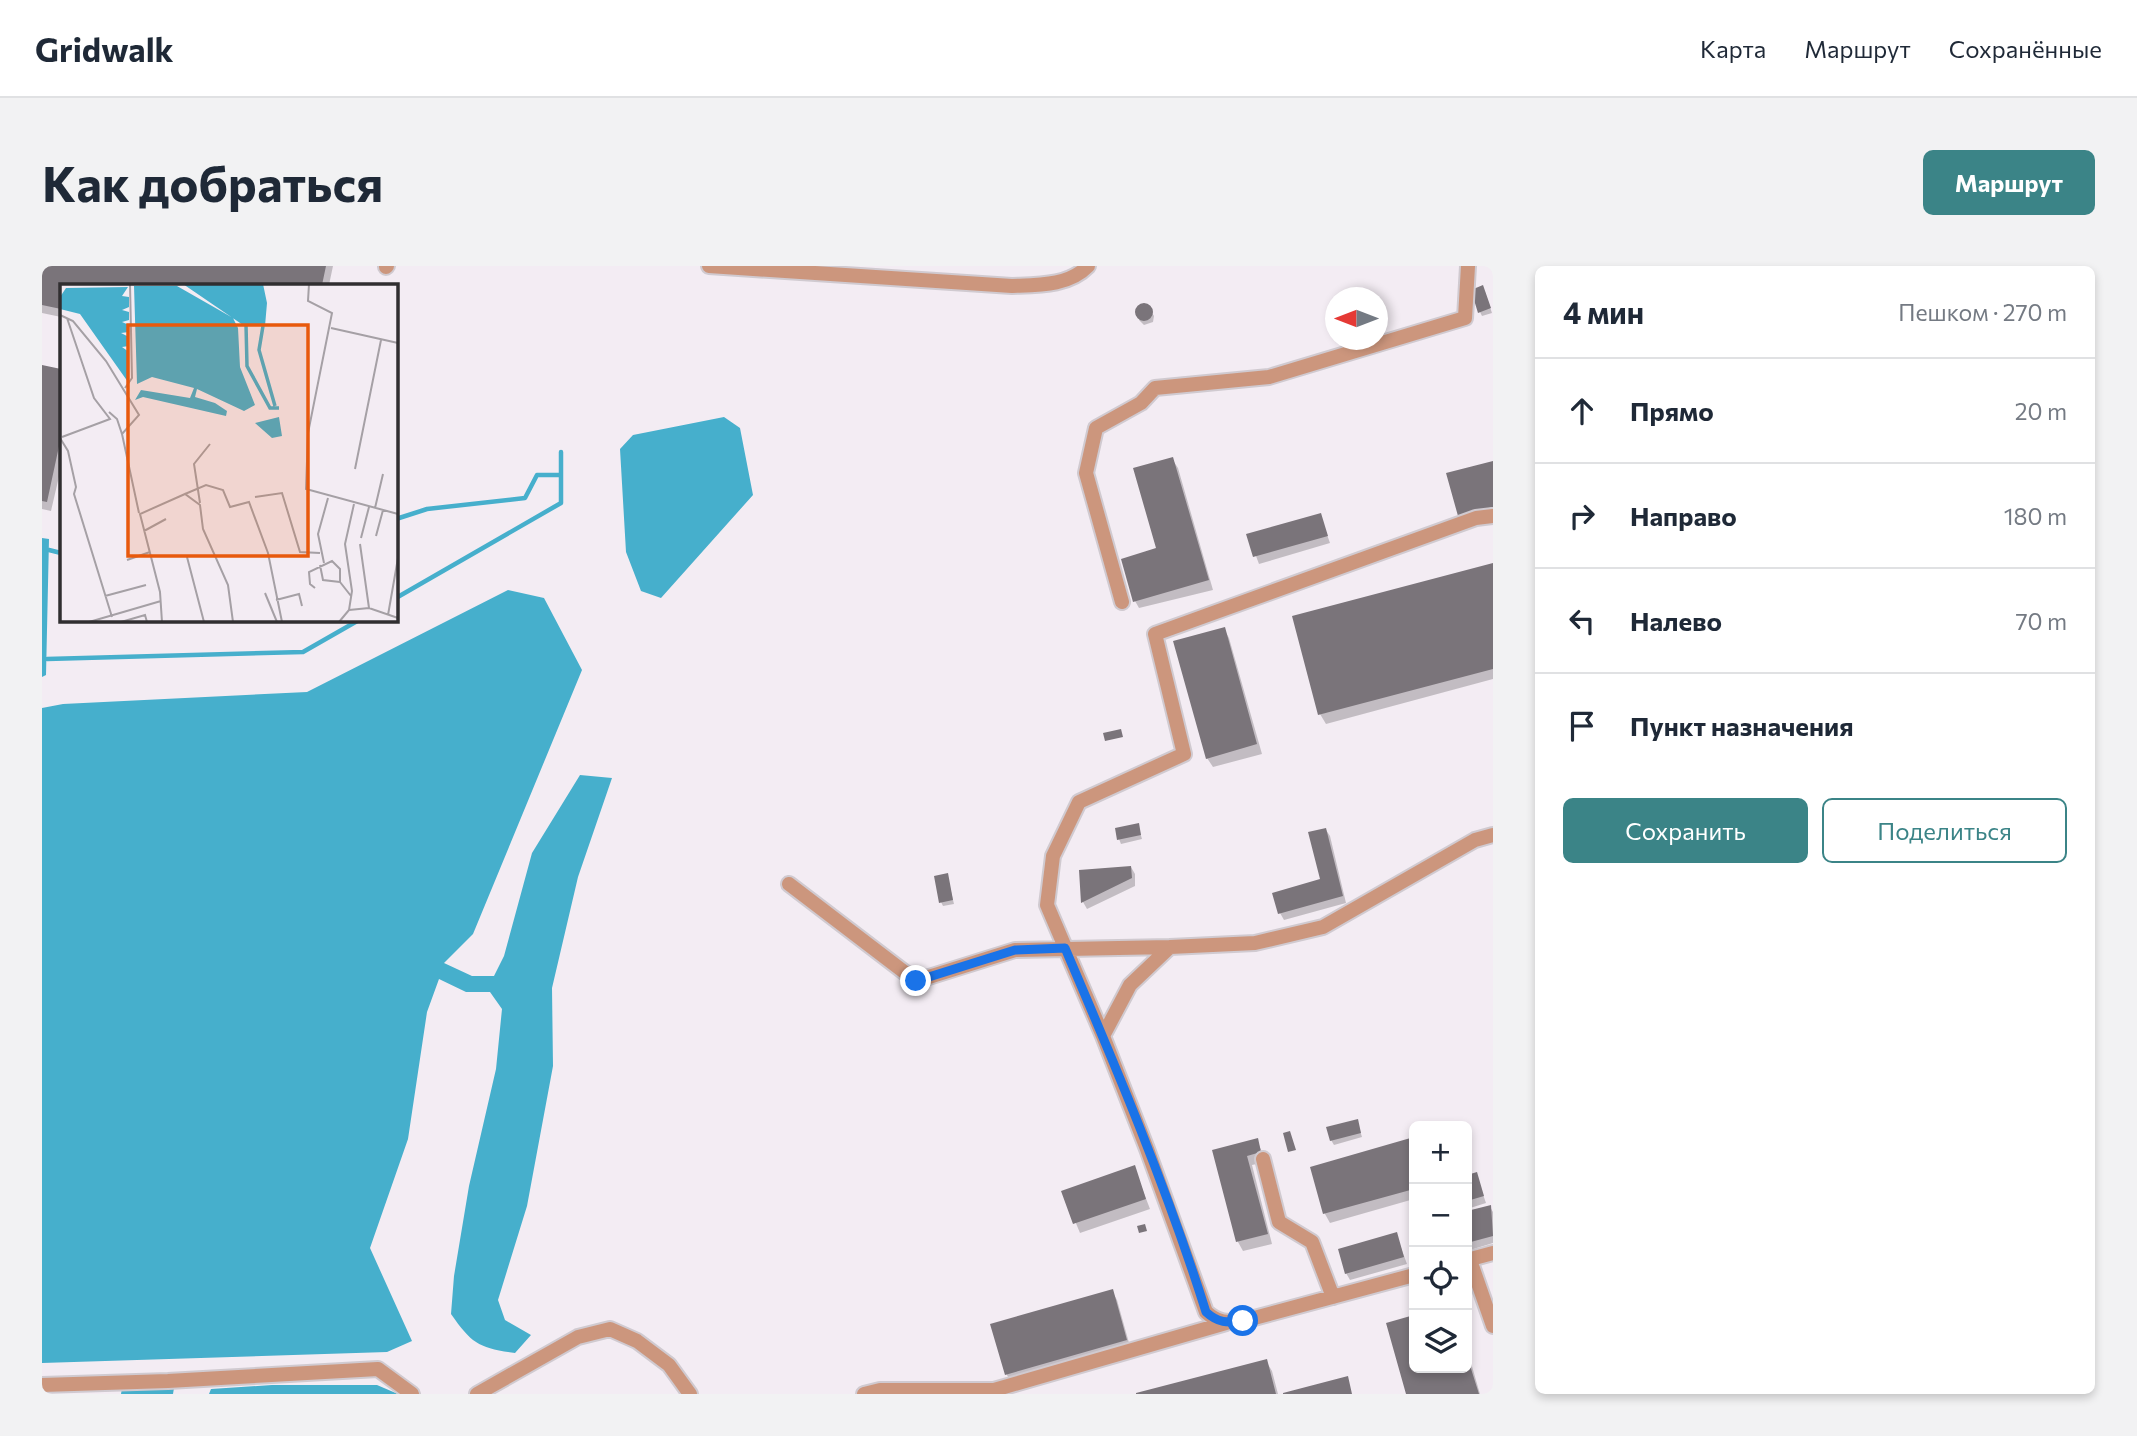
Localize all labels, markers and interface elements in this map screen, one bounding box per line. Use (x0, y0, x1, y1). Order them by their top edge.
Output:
text: Gridwalk (35, 28, 174, 69)
text: Карта (1700, 34, 1766, 63)
text: Маршрут (1804, 34, 1911, 63)
text: Сохранённые (1949, 34, 2102, 63)
button: Маршрут (1923, 150, 2095, 215)
text: Как добраться (42, 152, 383, 212)
inset map (60, 284, 397, 621)
north arrow (1325, 287, 1388, 350)
text: 4 мин (1563, 293, 1644, 330)
text: Пешком · 270 m (1898, 298, 2067, 326)
icon: ahead (1563, 392, 1601, 430)
text: Прямо (1630, 395, 1714, 426)
text: 20 m (2015, 397, 2067, 425)
icon: right (1563, 497, 1601, 535)
text: Направо (1630, 500, 1737, 531)
text: 180 m (2004, 502, 2067, 530)
icon: left (1563, 602, 1601, 640)
text: Налево (1630, 605, 1722, 636)
text: 70 m (2015, 607, 2067, 635)
icon: arrive (1563, 707, 1601, 745)
text: Пункт назначения (1630, 710, 1854, 741)
button: Сохранить (1563, 798, 1808, 863)
button: Поделиться (1822, 798, 2067, 863)
route end (900, 965, 931, 996)
map controls (1409, 1121, 1472, 1373)
button: + (1409, 1121, 1472, 1184)
button: − (1409, 1184, 1472, 1247)
button: locate (1409, 1247, 1472, 1310)
route start (1227, 1305, 1258, 1336)
button: layers (1409, 1310, 1472, 1373)

